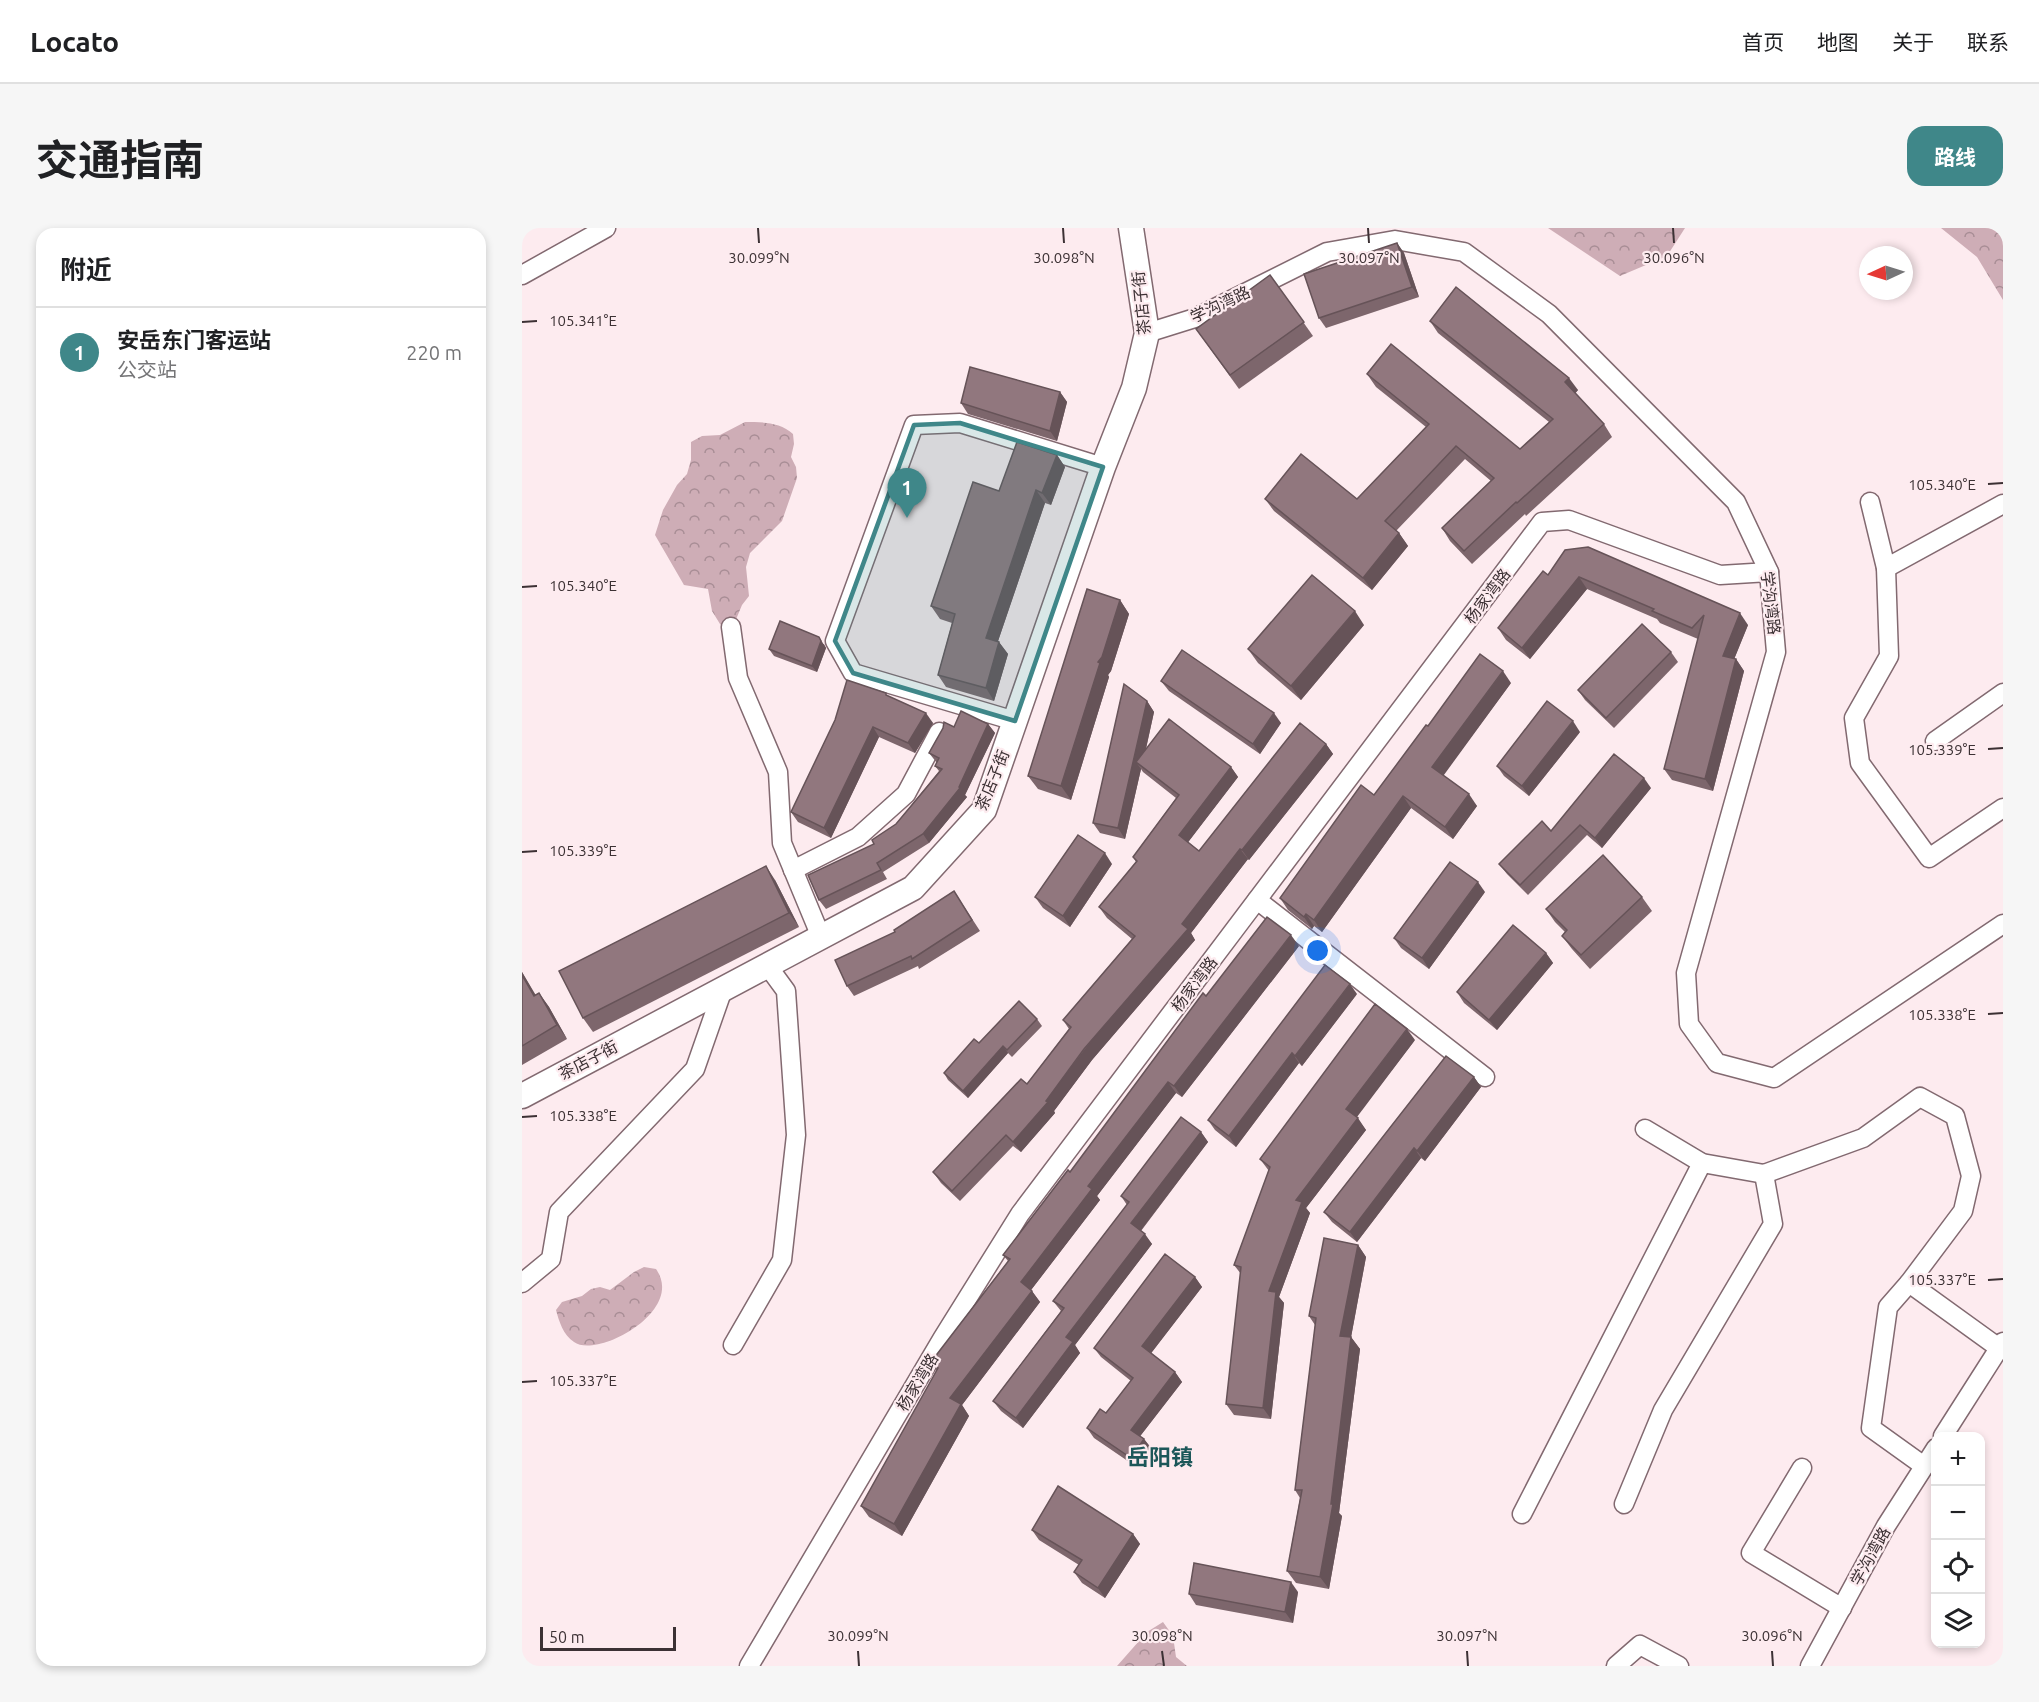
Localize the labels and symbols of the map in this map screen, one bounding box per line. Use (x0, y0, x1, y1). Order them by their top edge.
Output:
north arrow (1859, 246, 1913, 300)
text: 30.099°N (728, 249, 790, 266)
text: 30.098°N (1033, 249, 1095, 266)
text: 30.097°N (1338, 249, 1400, 266)
text: 30.096°N (1643, 249, 1705, 266)
street label: 茶店子街 (1129, 270, 1153, 336)
street label: 学沟湾路 (1187, 282, 1253, 326)
text: 105.341°E (549, 312, 617, 329)
pin: 1 (888, 468, 926, 518)
text: 105.340°E (1908, 476, 1976, 493)
street label: 杨家湾路 (1461, 565, 1513, 627)
street label: 学沟湾路 (1758, 570, 1784, 636)
text: 105.340°E (549, 577, 617, 594)
text: 105.339°E (1908, 741, 1976, 758)
street label: 茶店子街 (972, 747, 1012, 813)
text: 105.339°E (549, 842, 617, 859)
your location (1303, 936, 1332, 965)
street label: 杨家湾路 (1168, 953, 1220, 1015)
text: 105.338°E (1908, 1006, 1976, 1023)
street label: 茶店子街 (556, 1037, 620, 1083)
text: 105.338°E (549, 1107, 617, 1124)
text: 105.337°E (1908, 1271, 1976, 1288)
street label: 杨家湾路 (893, 1350, 941, 1414)
text: 105.337°E (549, 1372, 617, 1389)
district label: 岳阳镇 (1127, 1444, 1193, 1469)
street label: 学沟湾路 (1847, 1524, 1893, 1588)
scale bar (540, 1624, 676, 1652)
text: 30.099°N (827, 1627, 889, 1644)
text: 30.098°N (1131, 1627, 1193, 1644)
text: 30.097°N (1436, 1627, 1498, 1644)
text: 30.096°N (1741, 1627, 1803, 1644)

